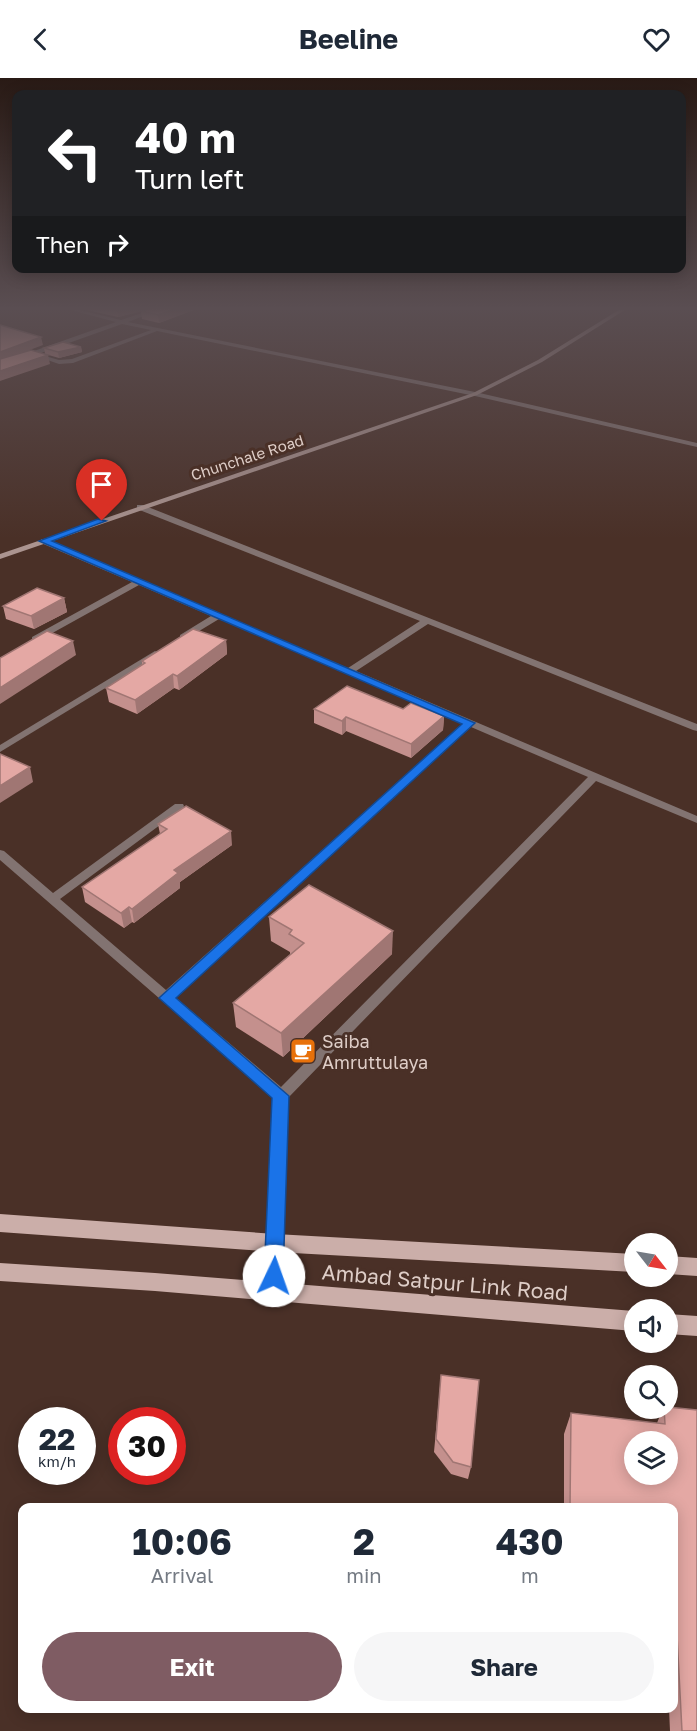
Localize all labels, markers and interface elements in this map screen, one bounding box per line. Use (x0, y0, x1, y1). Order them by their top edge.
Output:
icon: back (24, 23, 57, 56)
text: Beeline (299, 23, 398, 55)
icon: heart (640, 23, 673, 56)
text: 40 m (135, 112, 236, 162)
icon: left (36, 114, 114, 192)
text: Turn left (135, 163, 244, 195)
icon: right (101, 228, 134, 261)
text: Then (36, 231, 89, 258)
street label: Chunchale Road (188, 430, 306, 484)
pin (76, 459, 127, 521)
icon: arrive (85, 468, 118, 501)
place label: Saiba Amruttulaya (322, 1030, 428, 1073)
cafe icon: Saiba Amruttulaya (288, 1036, 318, 1066)
north arrow (624, 1233, 678, 1287)
map controls (624, 1233, 678, 1485)
position arrow (242, 1244, 306, 1308)
street label: Ambad Satpur Link Road (321, 1258, 569, 1306)
button: sound (624, 1299, 678, 1353)
button: search (624, 1365, 678, 1419)
speed limit sign: 30 (108, 1407, 186, 1485)
text: 22 (39, 1421, 75, 1457)
button: layers (624, 1431, 678, 1485)
text: km/h (38, 1452, 76, 1470)
text: 10:06 (132, 1520, 232, 1563)
text: 2 (353, 1520, 375, 1563)
text: 430 (496, 1520, 564, 1563)
text: Arrival (151, 1563, 213, 1587)
text: min (346, 1563, 382, 1587)
text: m (521, 1563, 539, 1587)
button: Exit (42, 1632, 342, 1701)
button: Share (354, 1632, 654, 1701)

